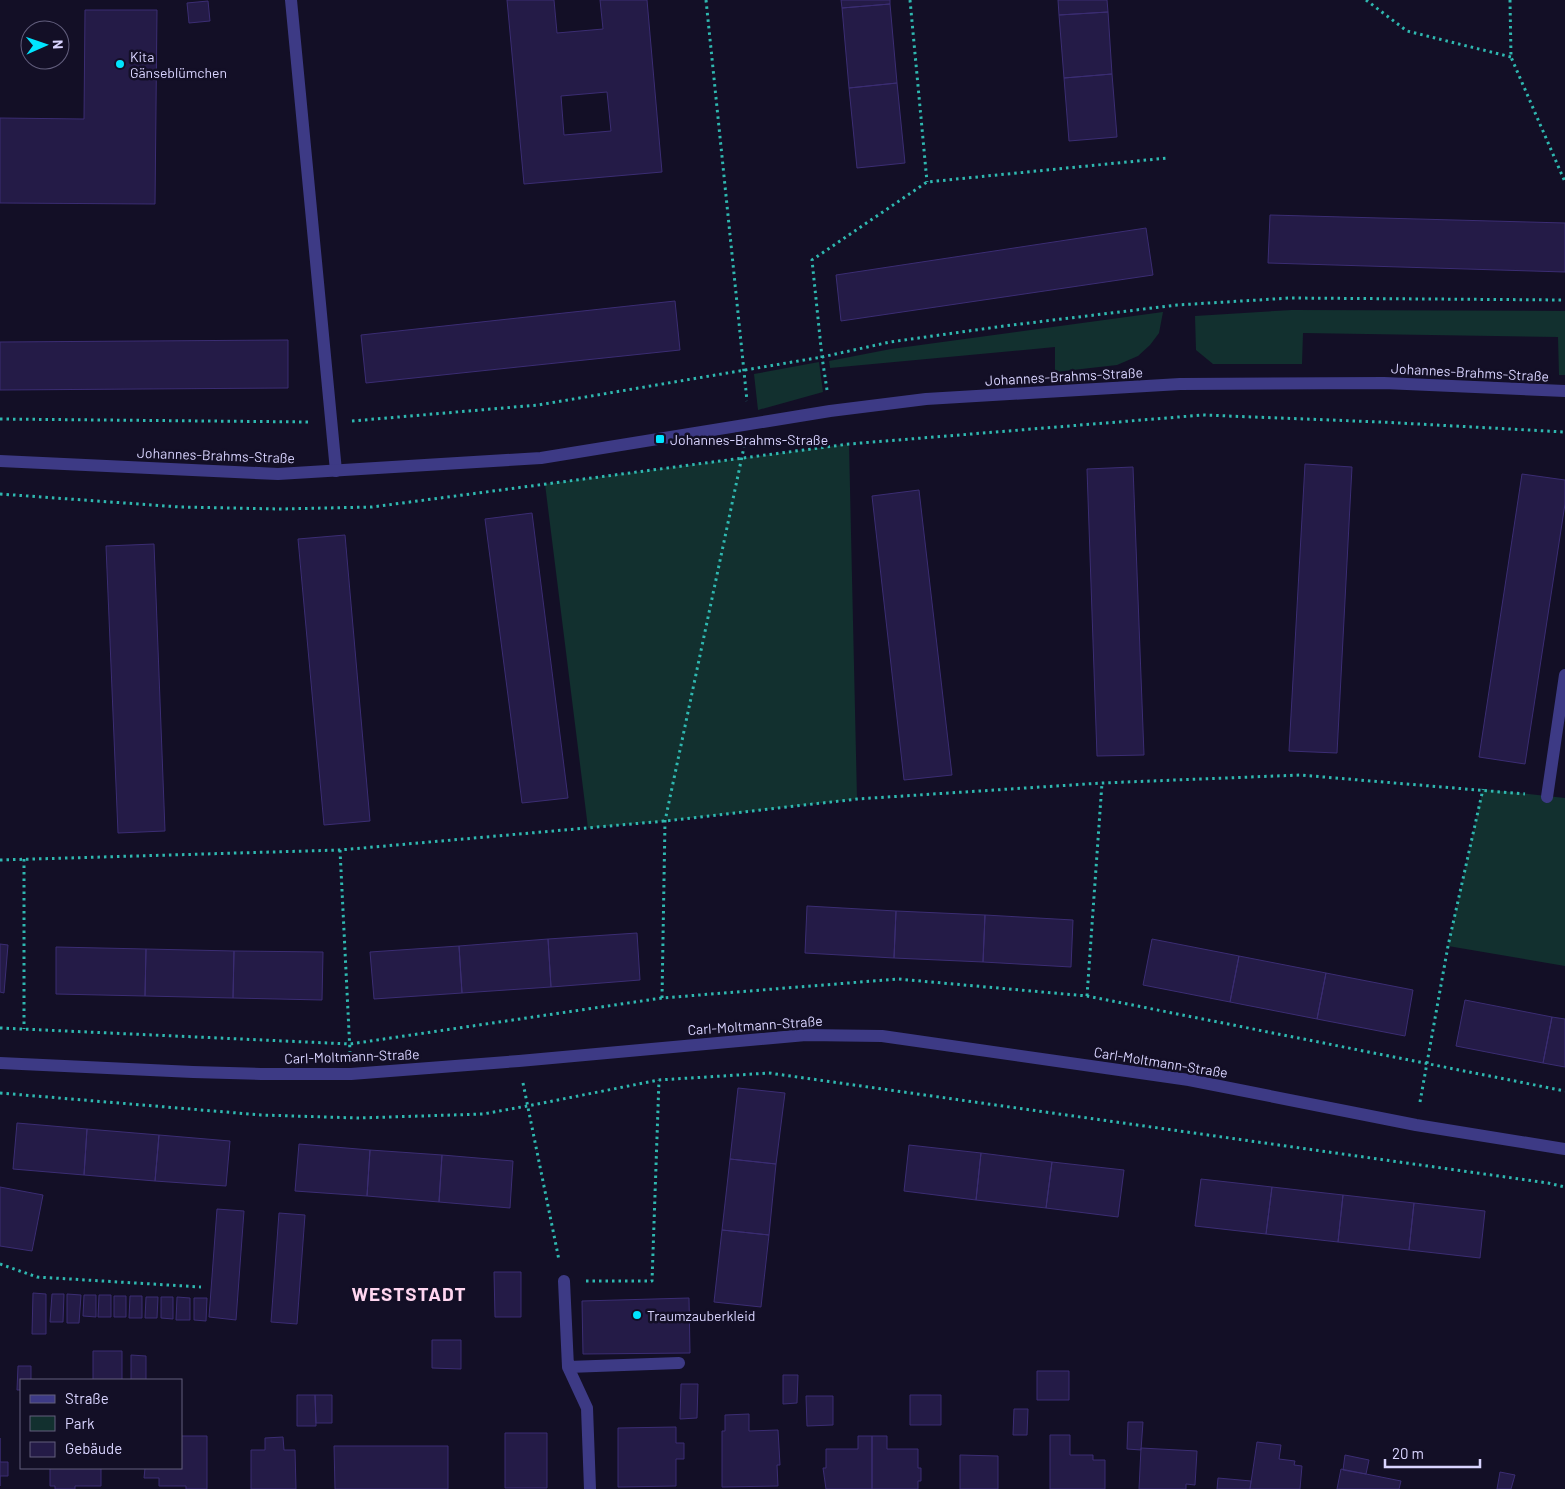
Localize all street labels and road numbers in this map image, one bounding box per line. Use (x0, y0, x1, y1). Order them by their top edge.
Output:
street label: Johannes-Brahms-Straße (1391, 359, 1549, 385)
street label: Johannes-Brahms-Straße (985, 363, 1143, 389)
street label: Johannes-Brahms-Straße (137, 444, 295, 466)
street label: Carl-Moltmann-Straße (687, 1012, 823, 1038)
street label: Carl-Moltmann-Straße (1093, 1043, 1229, 1081)
street label: Carl-Moltmann-Straße (284, 1045, 420, 1067)

